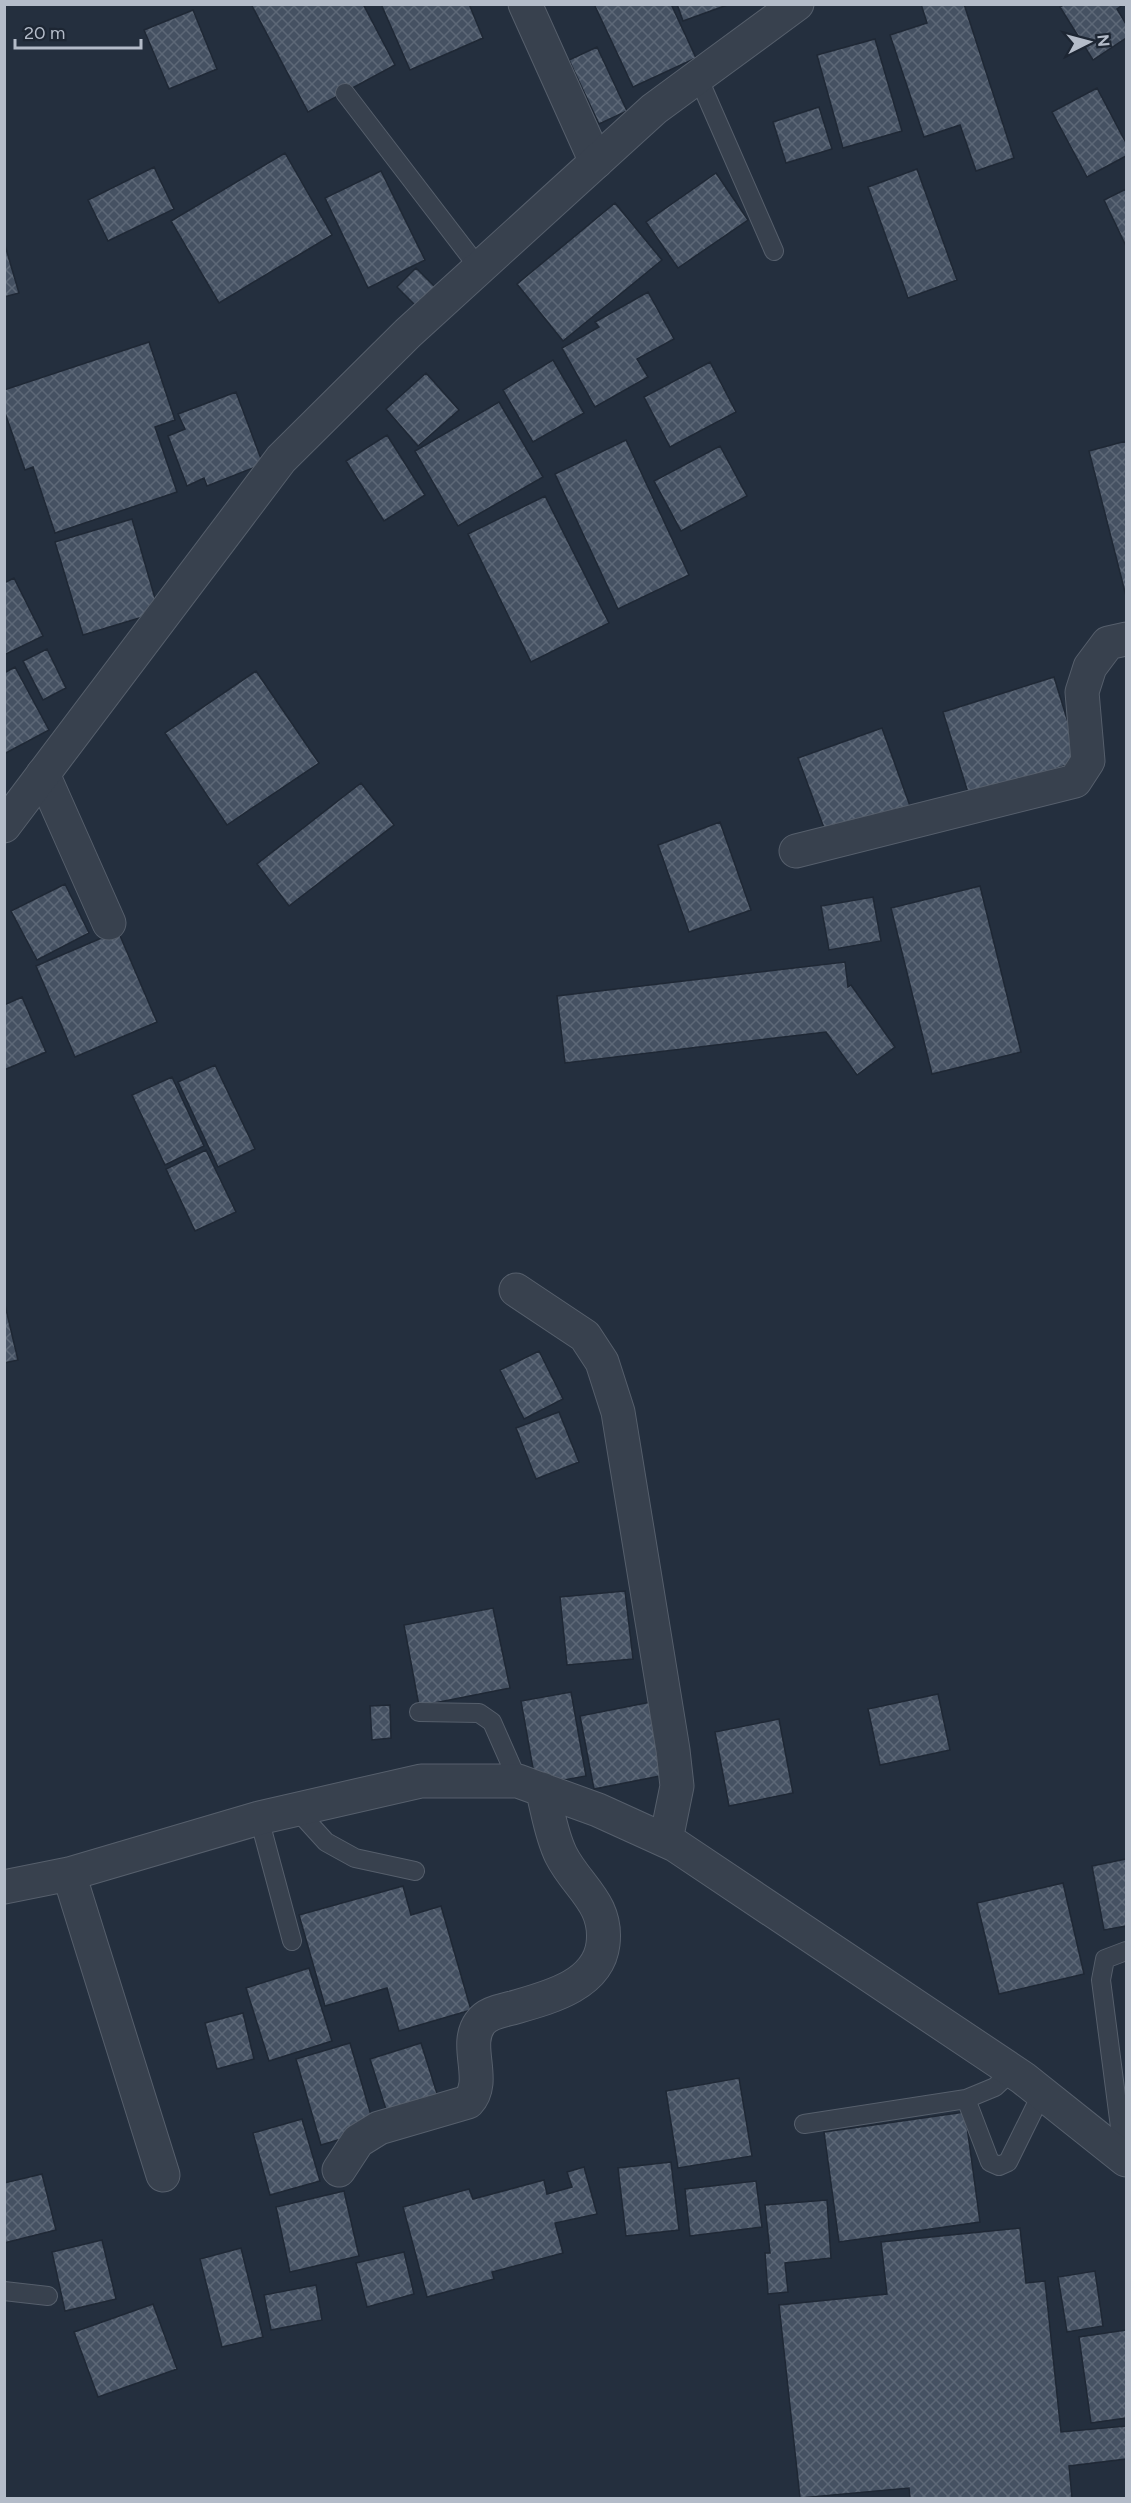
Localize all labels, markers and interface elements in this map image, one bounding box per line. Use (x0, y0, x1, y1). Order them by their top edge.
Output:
scale bar (15, 12, 141, 50)
north arrow (1059, 12, 1119, 72)
text: 20 m (24, 22, 65, 44)
text: N (1093, 33, 1114, 48)

